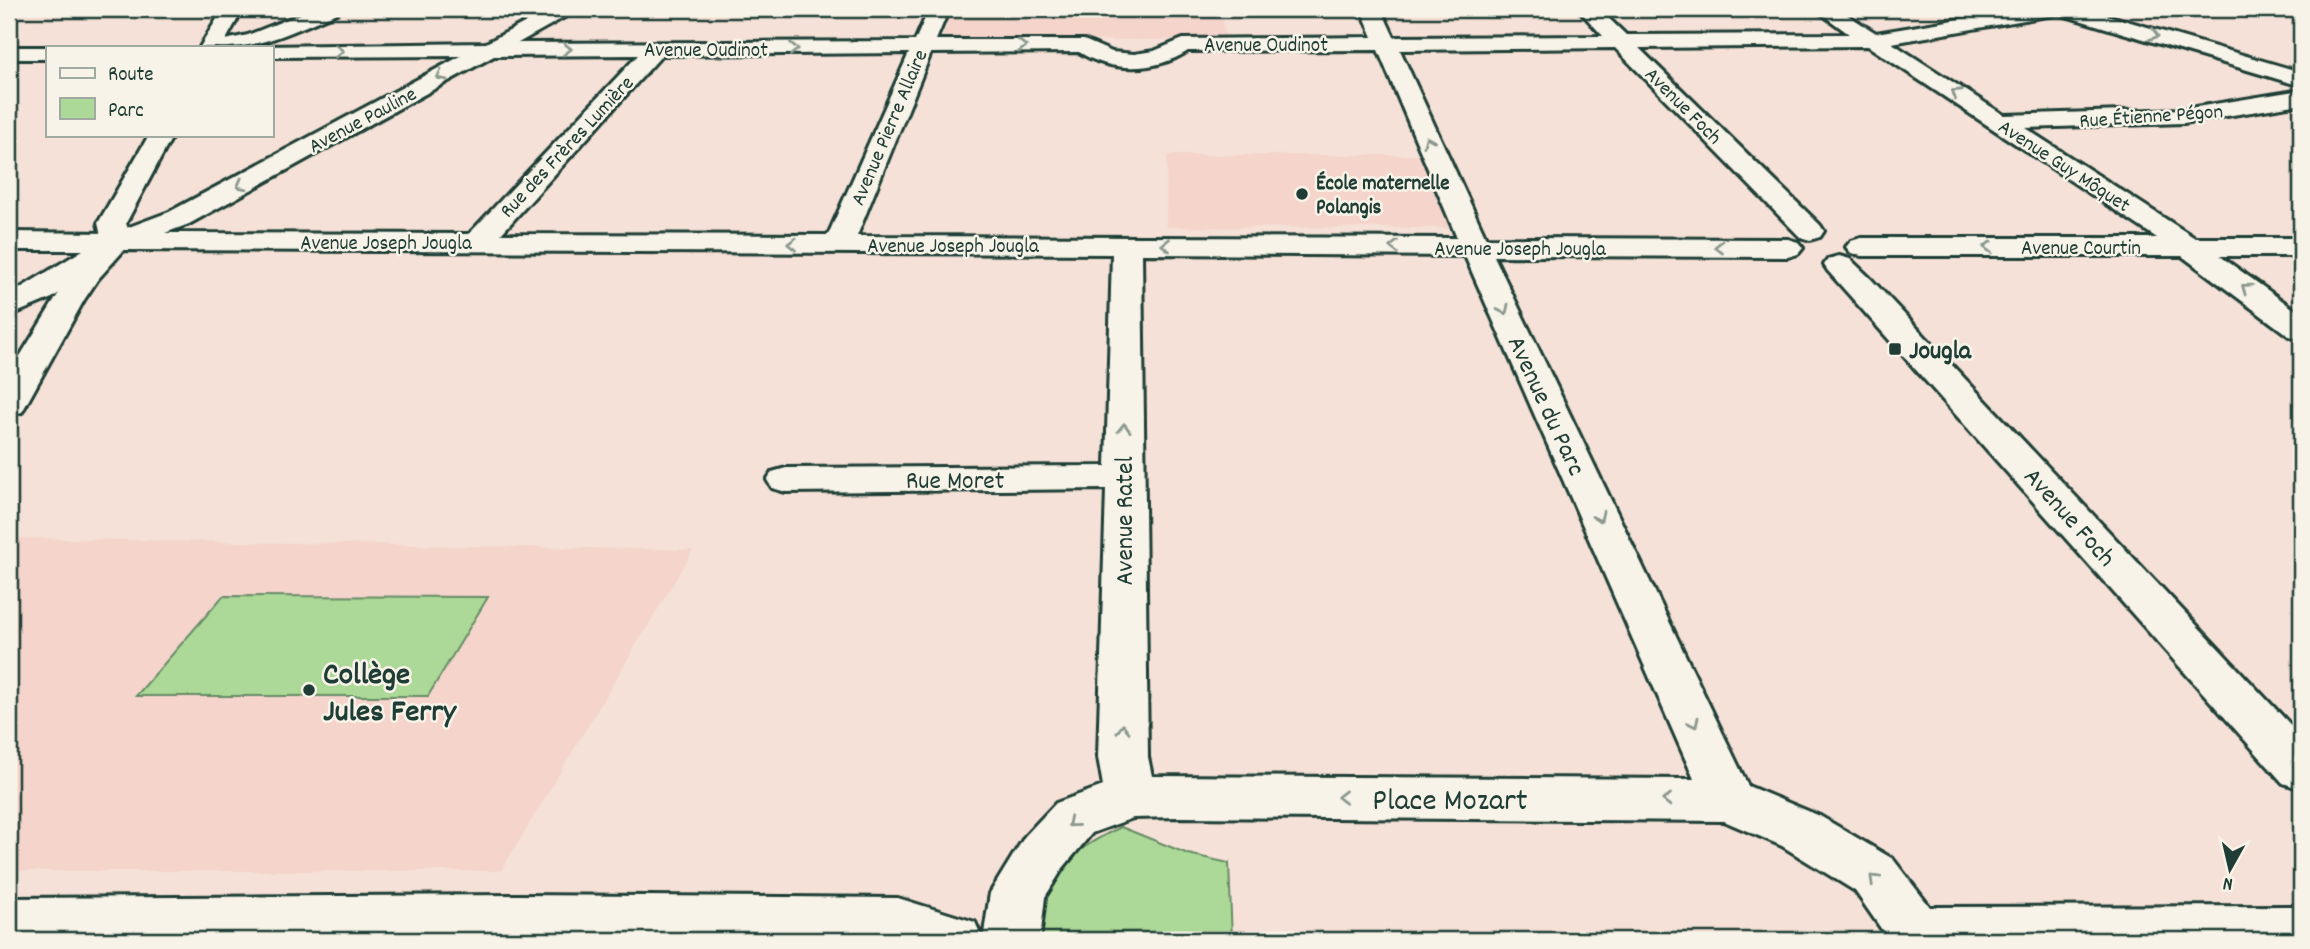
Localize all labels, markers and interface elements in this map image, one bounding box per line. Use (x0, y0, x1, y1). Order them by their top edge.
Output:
one-way arrow (2148, 27, 2160, 42)
street label: Avenue Oudinot (1204, 32, 1328, 62)
street label: Avenue Oudinot (644, 37, 768, 67)
one-way arrow (1017, 38, 1028, 54)
one-way arrow (562, 41, 573, 57)
one-way arrow (790, 41, 800, 57)
one-way arrow (335, 43, 345, 59)
legend (46, 46, 273, 136)
street label: Avenue Pierre Allaire (844, 46, 937, 211)
text: Route (108, 61, 154, 91)
street label: Avenue Foch (1636, 61, 1728, 153)
one-way arrow (435, 68, 448, 82)
street label: Rue des Frères Lumière (494, 70, 642, 226)
street label: Avenue Pauline (304, 81, 423, 163)
one-way arrow (1951, 89, 1964, 101)
text: Parc (108, 97, 144, 127)
street label: Rue Étienne Pégon (2078, 98, 2224, 138)
street label: Avenue Guy Môquet (1991, 113, 2136, 222)
one-way arrow (1422, 136, 1436, 148)
place label: École maternelle Polangis (1316, 170, 1450, 224)
one-way arrow (235, 177, 248, 190)
marker: École maternelle Polangis (1294, 186, 1310, 202)
street label: Avenue Joseph Jougla (300, 230, 473, 260)
street label: Avenue Joseph Jougla (867, 233, 1040, 263)
street label: Avenue Courtin (2021, 235, 2141, 265)
one-way arrow (786, 236, 797, 252)
street label: Avenue Joseph Jougla (1434, 236, 1607, 266)
one-way arrow (1161, 238, 1172, 253)
one-way arrow (1388, 239, 1399, 255)
one-way arrow (1714, 239, 1724, 255)
one-way arrow (1982, 239, 1993, 255)
one-way arrow (2241, 284, 2254, 297)
one-way arrow (1496, 303, 1510, 315)
street label: Avenue du Parc (1496, 330, 1593, 483)
place label: Jougla (1909, 334, 1972, 371)
marker: Jougla (1887, 341, 1903, 357)
one-way arrow (1116, 422, 1132, 433)
street label: Avenue Ratel (1108, 456, 1145, 586)
street label: Avenue Foch (2014, 460, 2123, 576)
street label: Rue Moret (906, 464, 1005, 501)
one-way arrow (1591, 510, 1605, 522)
place label: Collège Jules Ferry (323, 654, 457, 737)
marker: Collège Jules Ferry (301, 682, 317, 698)
one-way arrow (1686, 716, 1700, 729)
one-way arrow (1115, 723, 1131, 734)
street label: Place Mozart (1372, 780, 1528, 826)
one-way arrow (1336, 790, 1347, 805)
one-way arrow (1662, 792, 1672, 808)
one-way arrow (1067, 815, 1080, 827)
north arrow (2194, 834, 2264, 904)
text: N (2222, 868, 2235, 896)
one-way arrow (1869, 874, 1882, 887)

